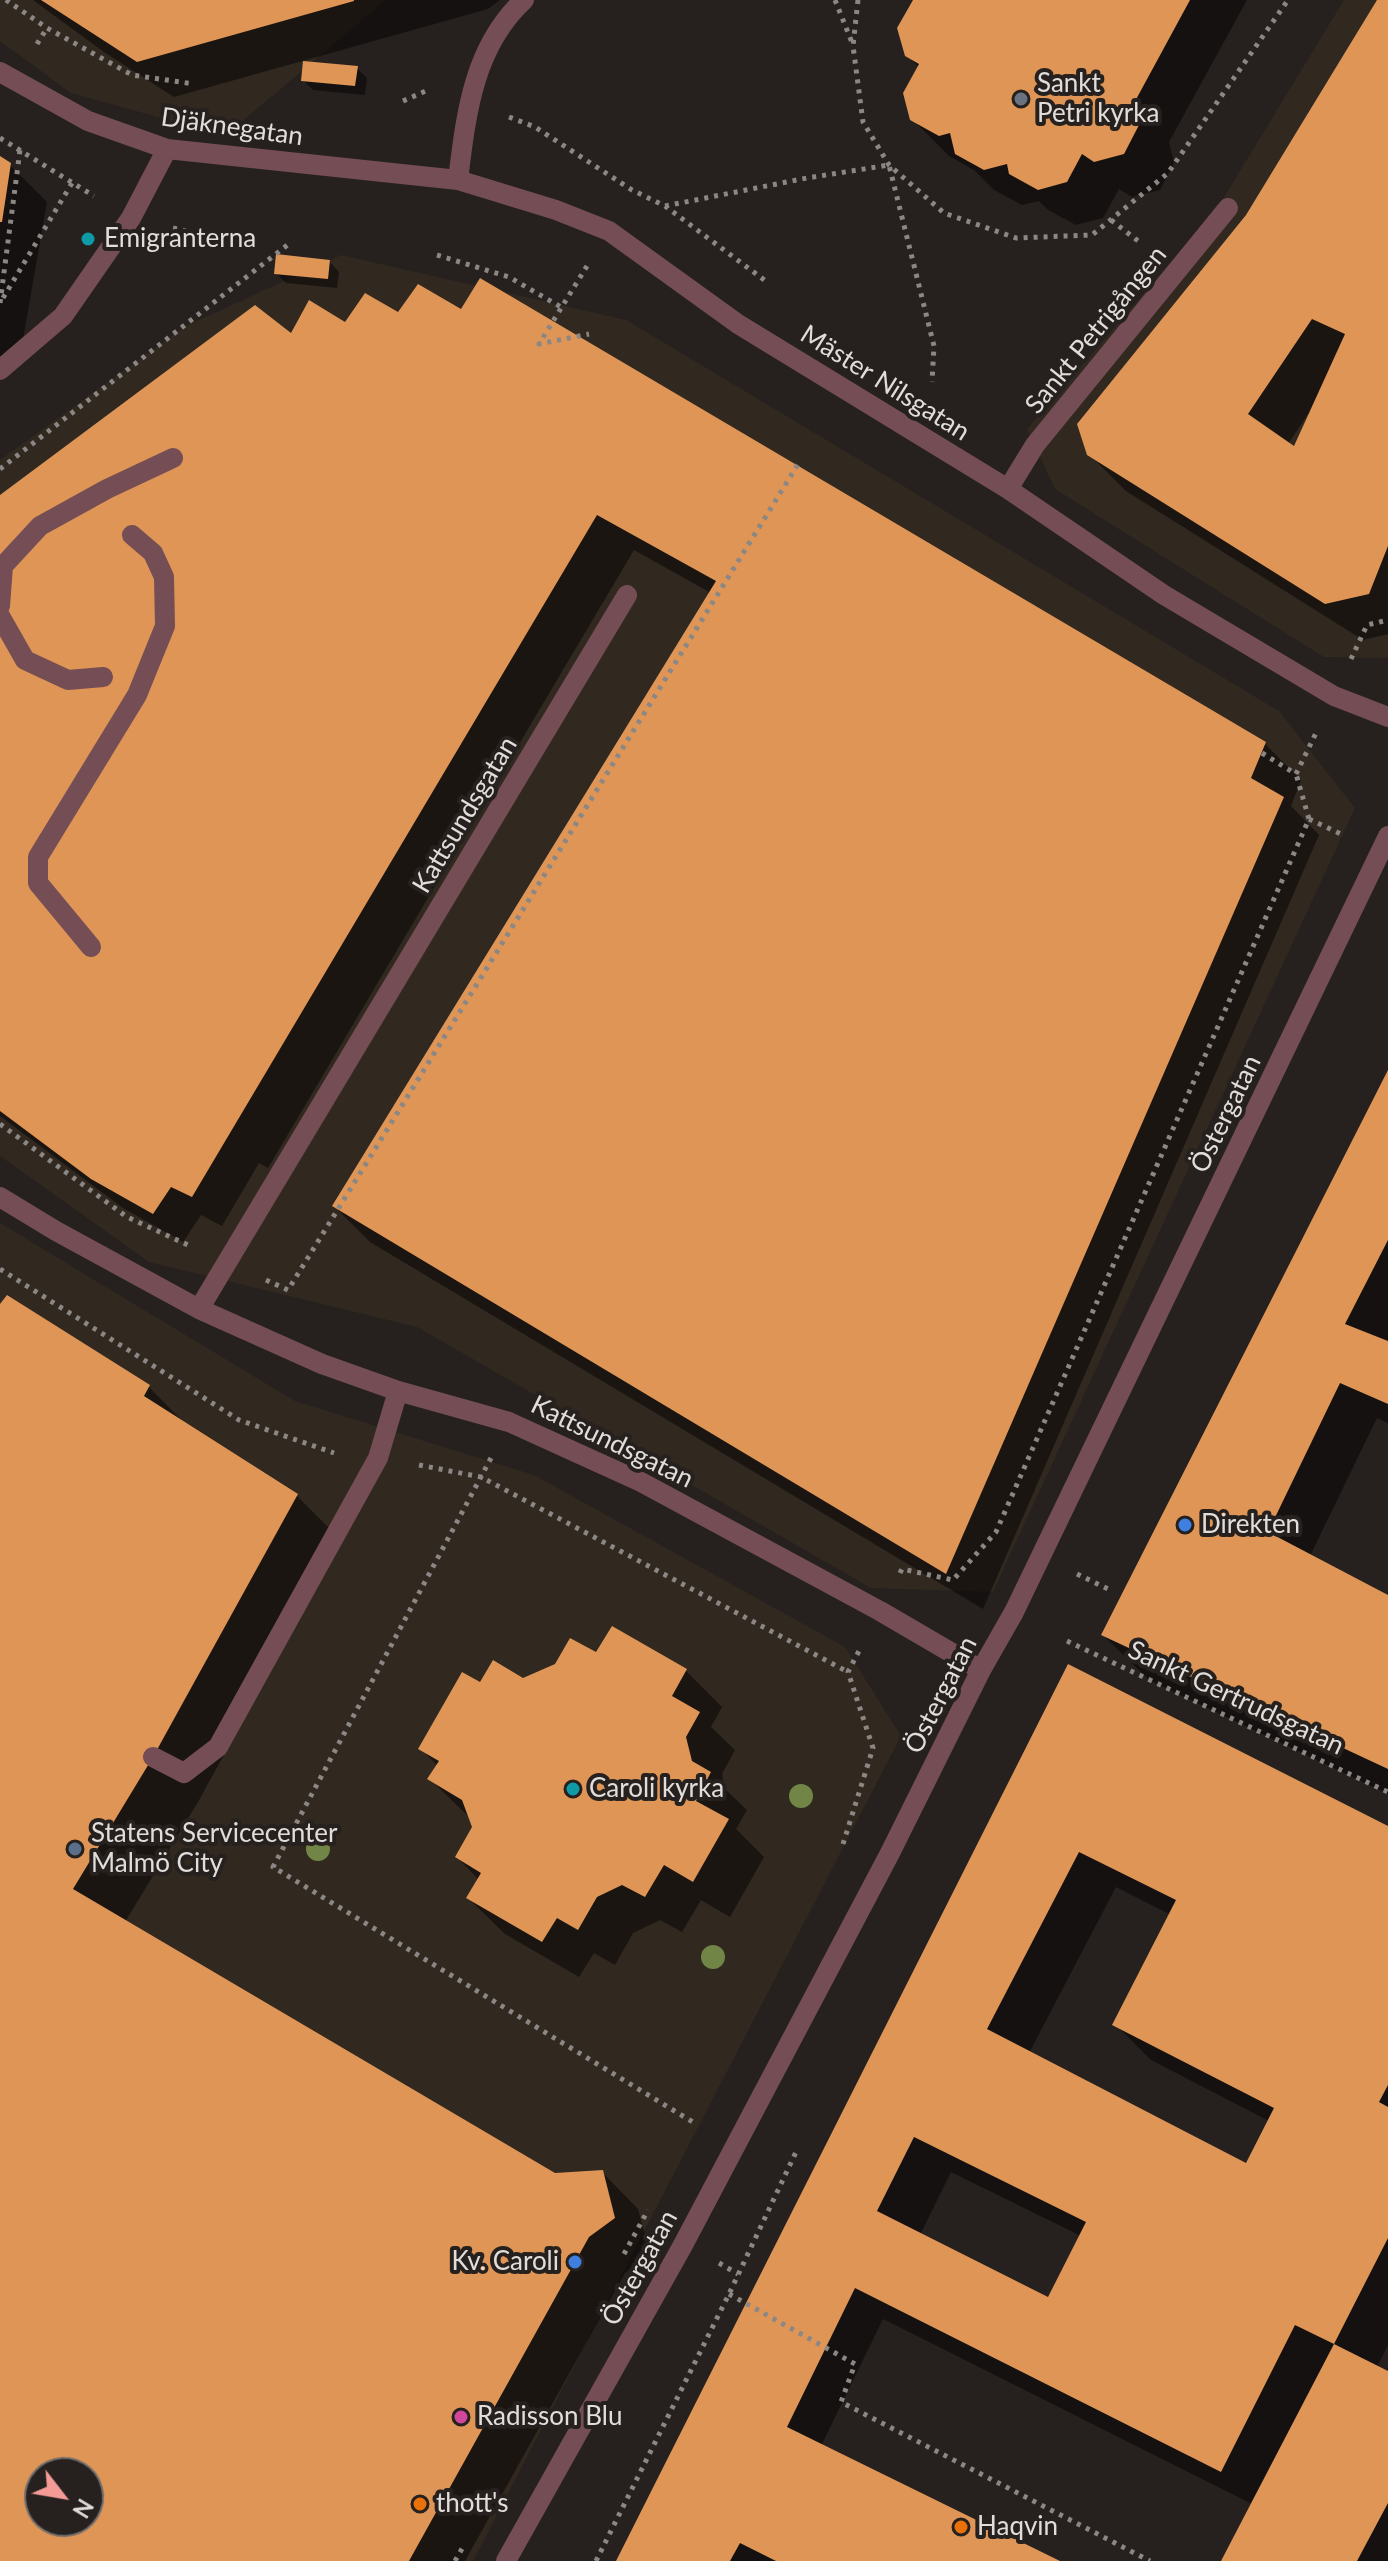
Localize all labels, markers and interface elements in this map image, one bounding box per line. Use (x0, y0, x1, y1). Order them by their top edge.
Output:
place label: Sankt Petri kyrka (1037, 68, 1159, 130)
marker: Sankt Petri kyrka (1012, 90, 1030, 108)
street label: Djäknegatan (159, 102, 305, 152)
place label: Emigranterna (104, 223, 256, 255)
marker: Emigranterna (79, 230, 97, 248)
street label: Sankt Petrigången (1019, 240, 1173, 420)
street label: Mäster Nilsgatan (795, 319, 975, 447)
street label: Kattsundsgatan (406, 731, 524, 899)
street label: Östergatan (1184, 1050, 1268, 1178)
street label: Kattsundsgatan (526, 1389, 698, 1495)
place label: Direkten (1201, 1509, 1300, 1541)
marker: Direkten (1176, 1516, 1194, 1534)
street label: Östergatan (898, 1631, 984, 1759)
street label: Sankt Gertrudsgatan (1123, 1634, 1349, 1762)
place label: Caroli kyrka (589, 1773, 724, 1805)
marker: Caroli kyrka (564, 1780, 582, 1798)
place label: Statens Servicecenter Malmö City (91, 1818, 337, 1880)
marker: Statens Servicecenter Malmö City (66, 1840, 84, 1858)
street label: Östergatan (596, 2205, 684, 2331)
place label: Kv. Caroli (451, 2246, 559, 2278)
marker: Kv. Caroli (566, 2253, 584, 2271)
place label: Radisson Blu (477, 2401, 622, 2433)
marker: Radisson Blu (452, 2408, 470, 2426)
north arrow (24, 2457, 104, 2537)
place label: thott's (436, 2488, 508, 2520)
text: N (67, 2494, 99, 2523)
marker: thott's (411, 2495, 429, 2513)
place label: Haqvin (977, 2511, 1058, 2543)
marker: Haqvin (952, 2518, 970, 2536)

